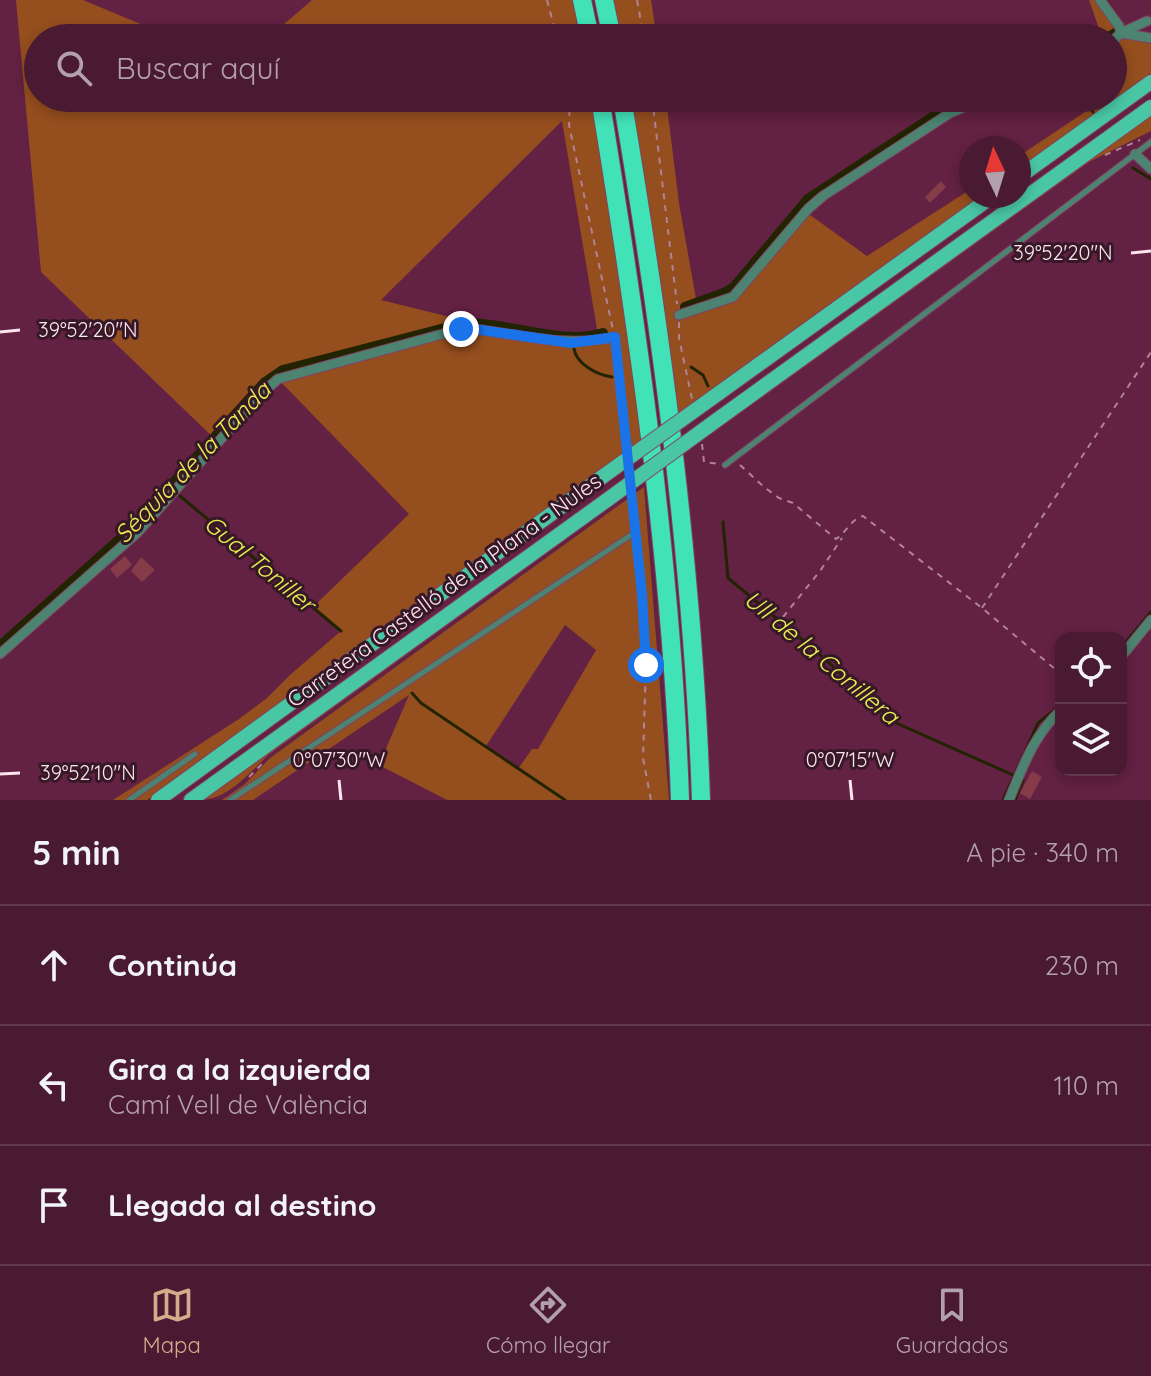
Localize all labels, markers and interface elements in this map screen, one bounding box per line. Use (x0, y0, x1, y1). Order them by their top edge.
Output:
search box (24, 24, 1127, 112)
icon: search (52, 46, 96, 90)
text: Buscar aquí (116, 49, 280, 87)
north arrow (959, 136, 1031, 208)
text: 39°52'20"N (1013, 240, 1113, 265)
route end (443, 311, 479, 347)
text: 39°52'20"N (38, 317, 138, 342)
water label: Séquia de la Tanda (107, 374, 278, 549)
street label: Carretera Castelló de la Plana - Nules (281, 467, 607, 713)
water label: Gual Toniller (198, 508, 324, 620)
water label: Ull de la Conillera (738, 583, 907, 731)
map controls (1055, 632, 1127, 776)
button: locate (1055, 632, 1127, 704)
route start (628, 647, 664, 683)
button: layers (1055, 704, 1127, 776)
text: 0°07'30"W (293, 747, 385, 772)
text: 0°07'15"W (806, 747, 894, 772)
text: 39°52'10"N (40, 760, 136, 785)
text: 5 min (32, 831, 121, 874)
text: A pie · 340 m (966, 836, 1119, 869)
icon: ahead (32, 943, 76, 987)
text: Continúa (108, 946, 237, 984)
text: 230 m (1045, 949, 1119, 982)
text: Gira a la izquierda (108, 1050, 371, 1088)
icon: left (32, 1063, 76, 1107)
text: 110 m (1053, 1069, 1119, 1102)
text: Camí Vell de València (108, 1088, 368, 1121)
icon: arrive (32, 1183, 76, 1227)
text: Llegada al destino (108, 1186, 376, 1224)
tab: Mapa (143, 1283, 201, 1359)
tab: Cómo llegar (486, 1283, 611, 1359)
tab: Guardados (896, 1283, 1008, 1359)

